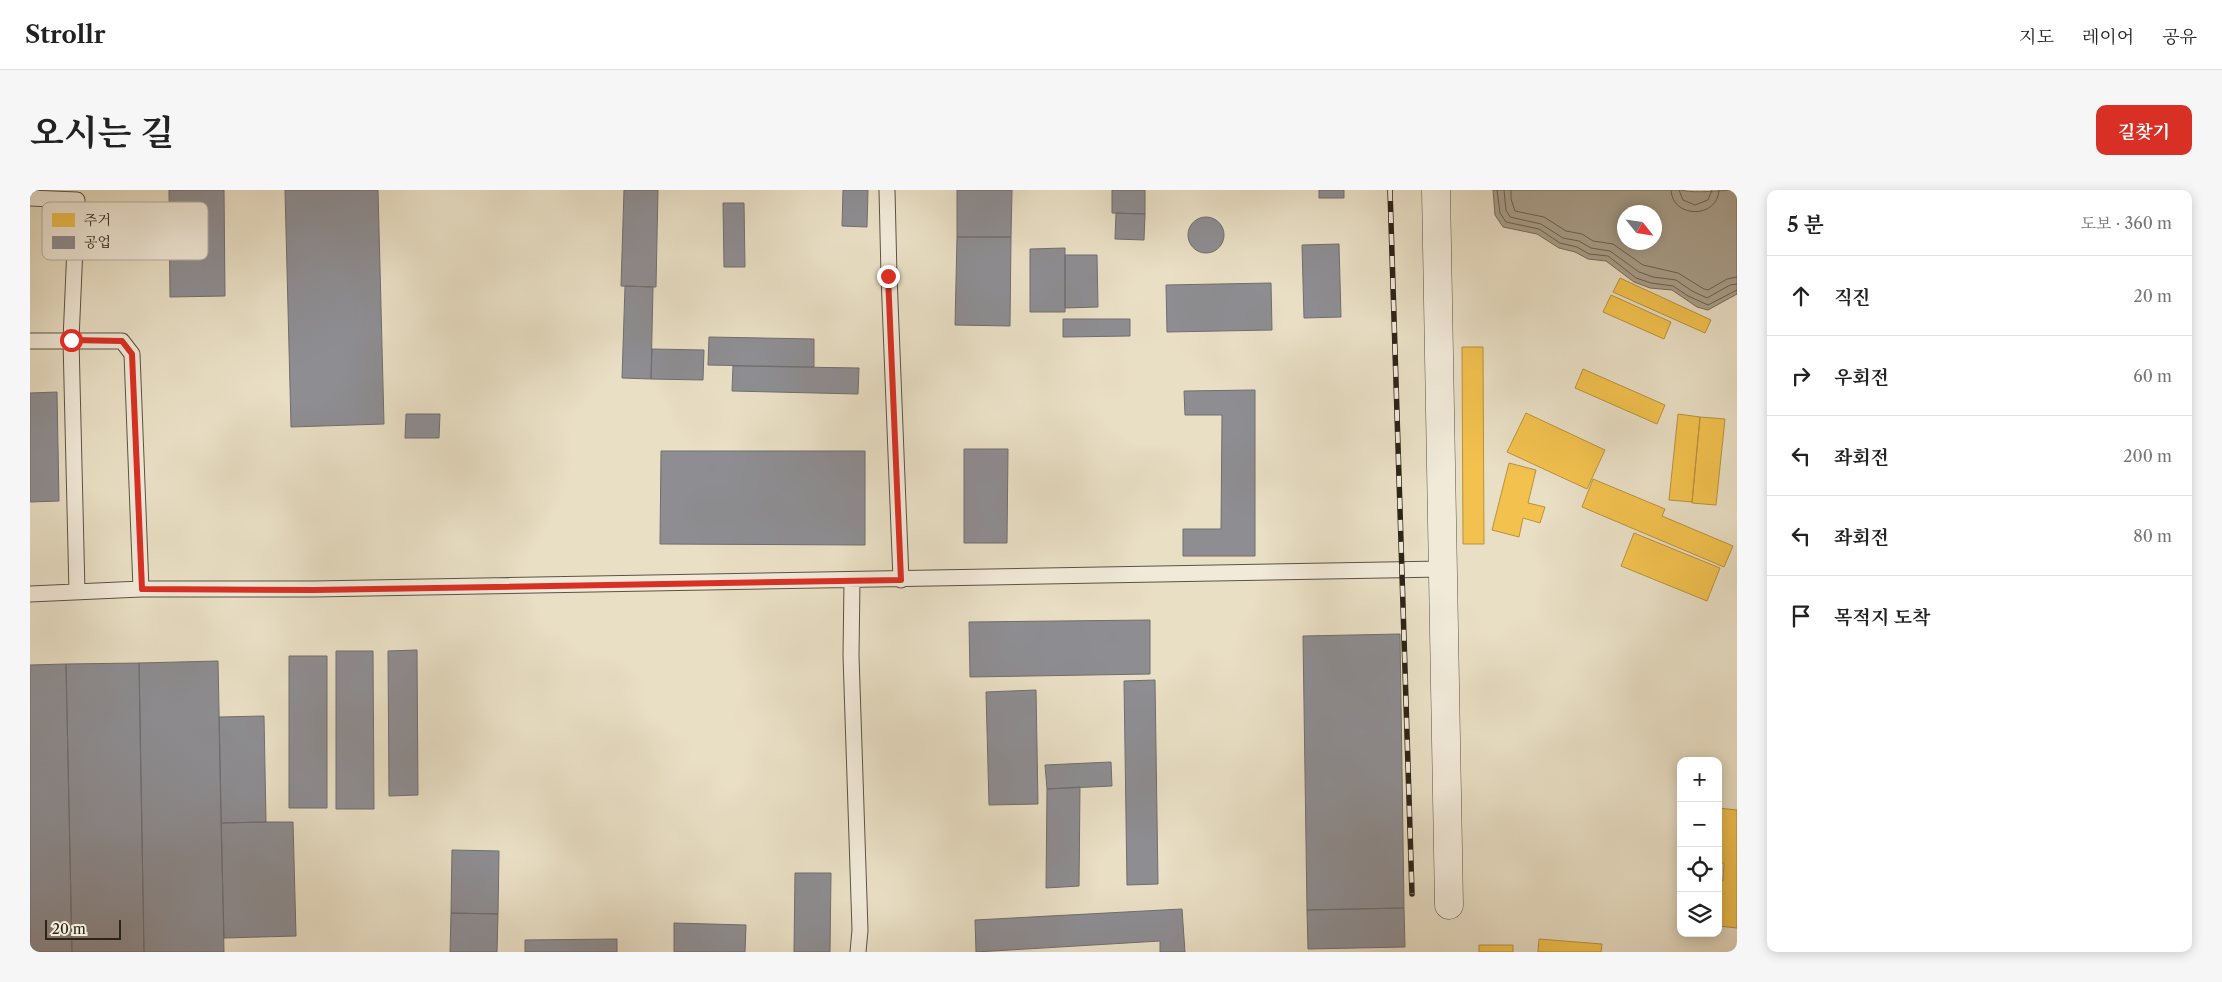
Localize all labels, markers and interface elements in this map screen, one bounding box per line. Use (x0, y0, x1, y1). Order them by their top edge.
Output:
text: Strollr (25, 20, 105, 49)
text: 지도 (2019, 26, 2054, 48)
text: 레이어 (2082, 26, 2134, 48)
text: 공유 (2162, 26, 2197, 48)
button: 길찾기 (2096, 105, 2192, 155)
text: 오시는 길 (30, 111, 174, 154)
legend (42, 202, 208, 260)
north arrow (1617, 205, 1662, 250)
text: 주거 (84, 211, 111, 229)
text: 5 분 (1787, 212, 1824, 237)
text: 도보 · 360 m (2081, 213, 2172, 233)
text: 공업 (84, 233, 111, 251)
route end (877, 265, 900, 288)
icon: ahead (1787, 282, 1815, 310)
text: 직진 (1834, 286, 1871, 309)
text: 20 m (2133, 286, 2172, 306)
route start (60, 329, 83, 352)
icon: right (1787, 362, 1815, 390)
text: 우회전 (1834, 366, 1889, 389)
text: 60 m (2133, 366, 2172, 386)
icon: left (1787, 442, 1815, 470)
text: 좌회전 (1834, 446, 1889, 469)
text: 200 m (2123, 446, 2172, 466)
icon: left (1787, 522, 1815, 550)
text: 좌회전 (1834, 526, 1889, 549)
text: 80 m (2133, 526, 2172, 546)
icon: arrive (1787, 602, 1815, 630)
text: 목적지 도착 (1834, 606, 1931, 629)
map controls (1677, 757, 1722, 937)
button: + (1677, 757, 1722, 802)
button: − (1677, 802, 1722, 847)
button: locate (1677, 847, 1722, 892)
button: layers (1677, 892, 1722, 937)
scale bar (45, 917, 121, 940)
text: 20 m (52, 920, 86, 938)

